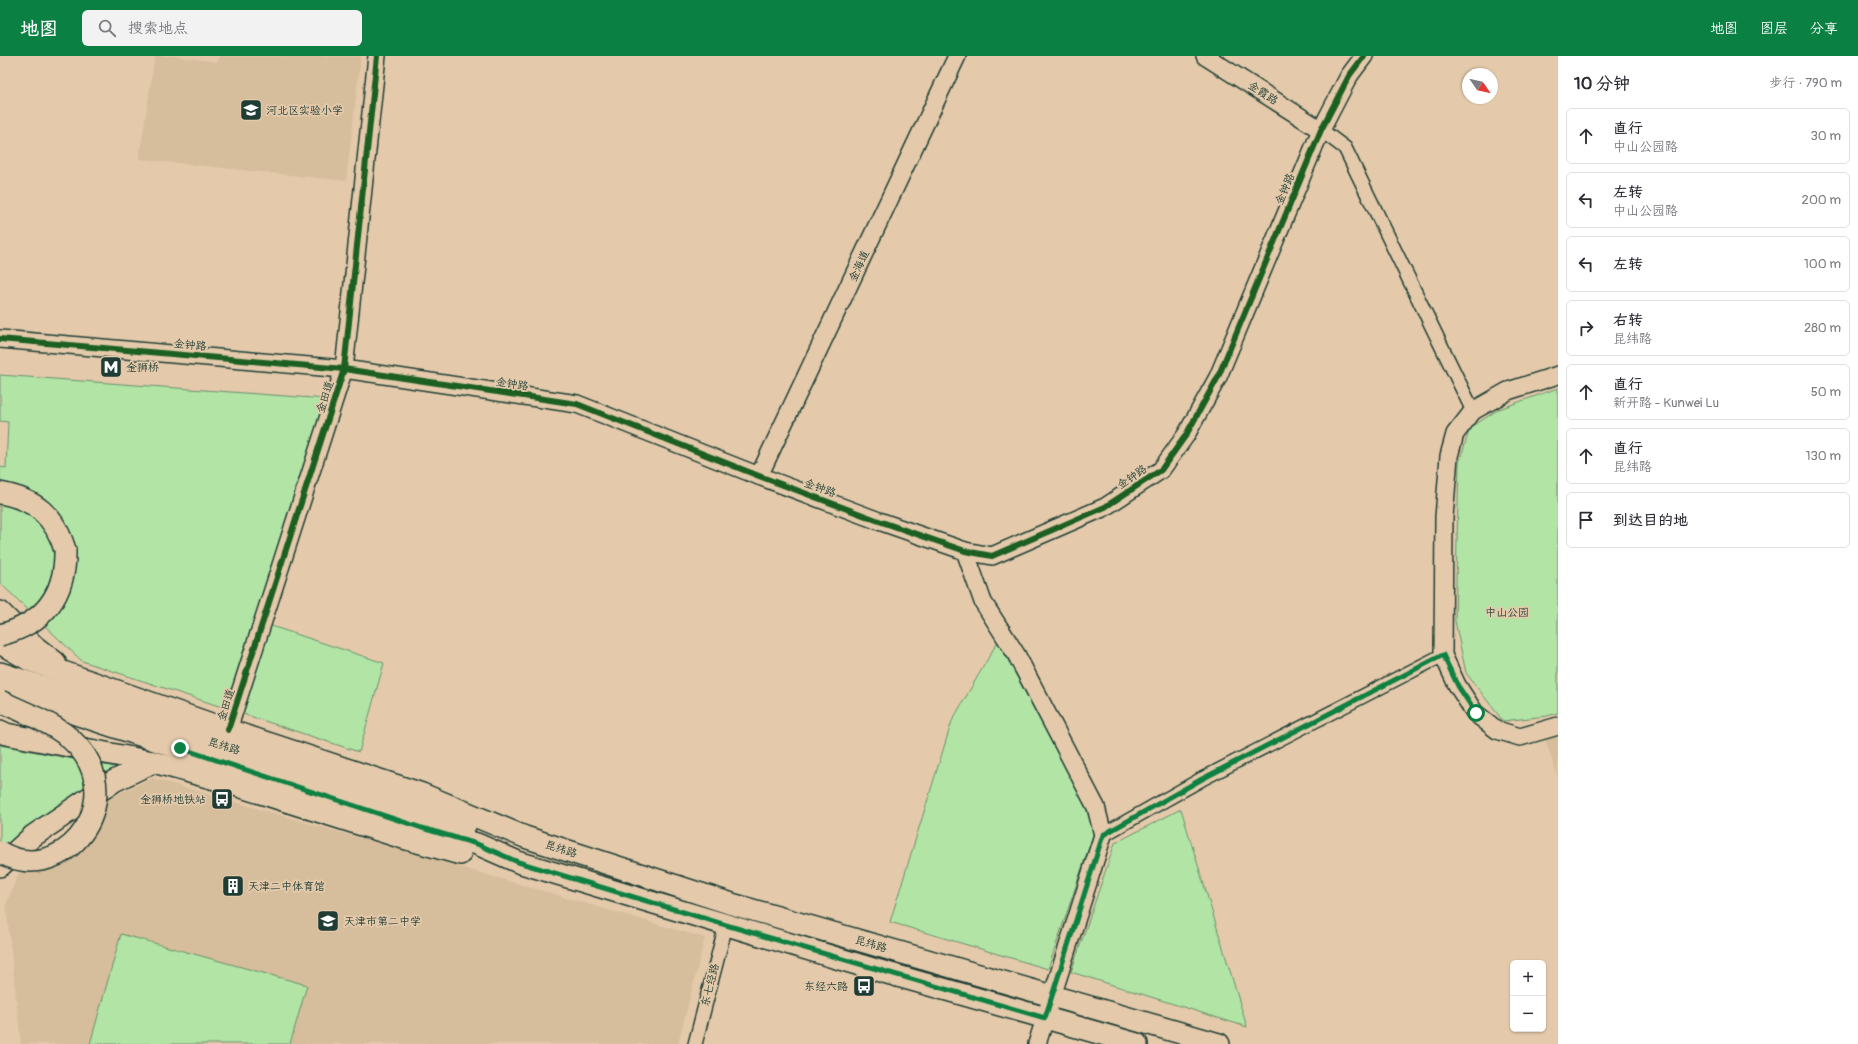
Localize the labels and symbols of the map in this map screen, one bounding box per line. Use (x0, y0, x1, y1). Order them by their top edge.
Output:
north arrow (1462, 68, 1498, 104)
street label: 金霞路 (1246, 79, 1280, 107)
school or university icon: 河北区实验小学 (238, 97, 264, 123)
place label: 河北区实验小学 (266, 104, 343, 117)
street label: 金钟路 (1273, 171, 1297, 207)
street label: 金海道 (846, 248, 872, 284)
street label: 金钟路 (173, 337, 207, 353)
metro station icon: 金狮桥 (98, 354, 124, 380)
place label: 金狮桥 (126, 361, 159, 374)
street label: 金钟路 (495, 375, 529, 393)
street label: 金田道 (314, 379, 336, 415)
street label: 金钟路 (1115, 462, 1149, 492)
street label: 金钟路 (802, 476, 838, 500)
park label: 中山公园 (1485, 606, 1529, 619)
street label: 金田道 (215, 687, 237, 723)
route start (1467, 704, 1485, 722)
street label: 昆纬路 (206, 735, 242, 757)
route end (171, 739, 189, 757)
bus stop icon: 金狮桥地铁站 (209, 786, 235, 812)
place label: 金狮桥地铁站 (140, 793, 206, 806)
street label: 昆纬路 (543, 838, 579, 860)
building icon: 天津二中体育馆 (220, 873, 246, 899)
place label: 天津二中体育馆 (248, 880, 325, 893)
school or university icon: 天津市第二中学 (315, 908, 341, 934)
place label: 天津市第二中学 (344, 915, 421, 928)
street label: 昆纬路 (853, 933, 889, 955)
street label: 东七经路 (698, 962, 722, 1008)
bus stop icon: 东经六路 (851, 973, 877, 999)
place label: 东经六路 (804, 980, 848, 993)

